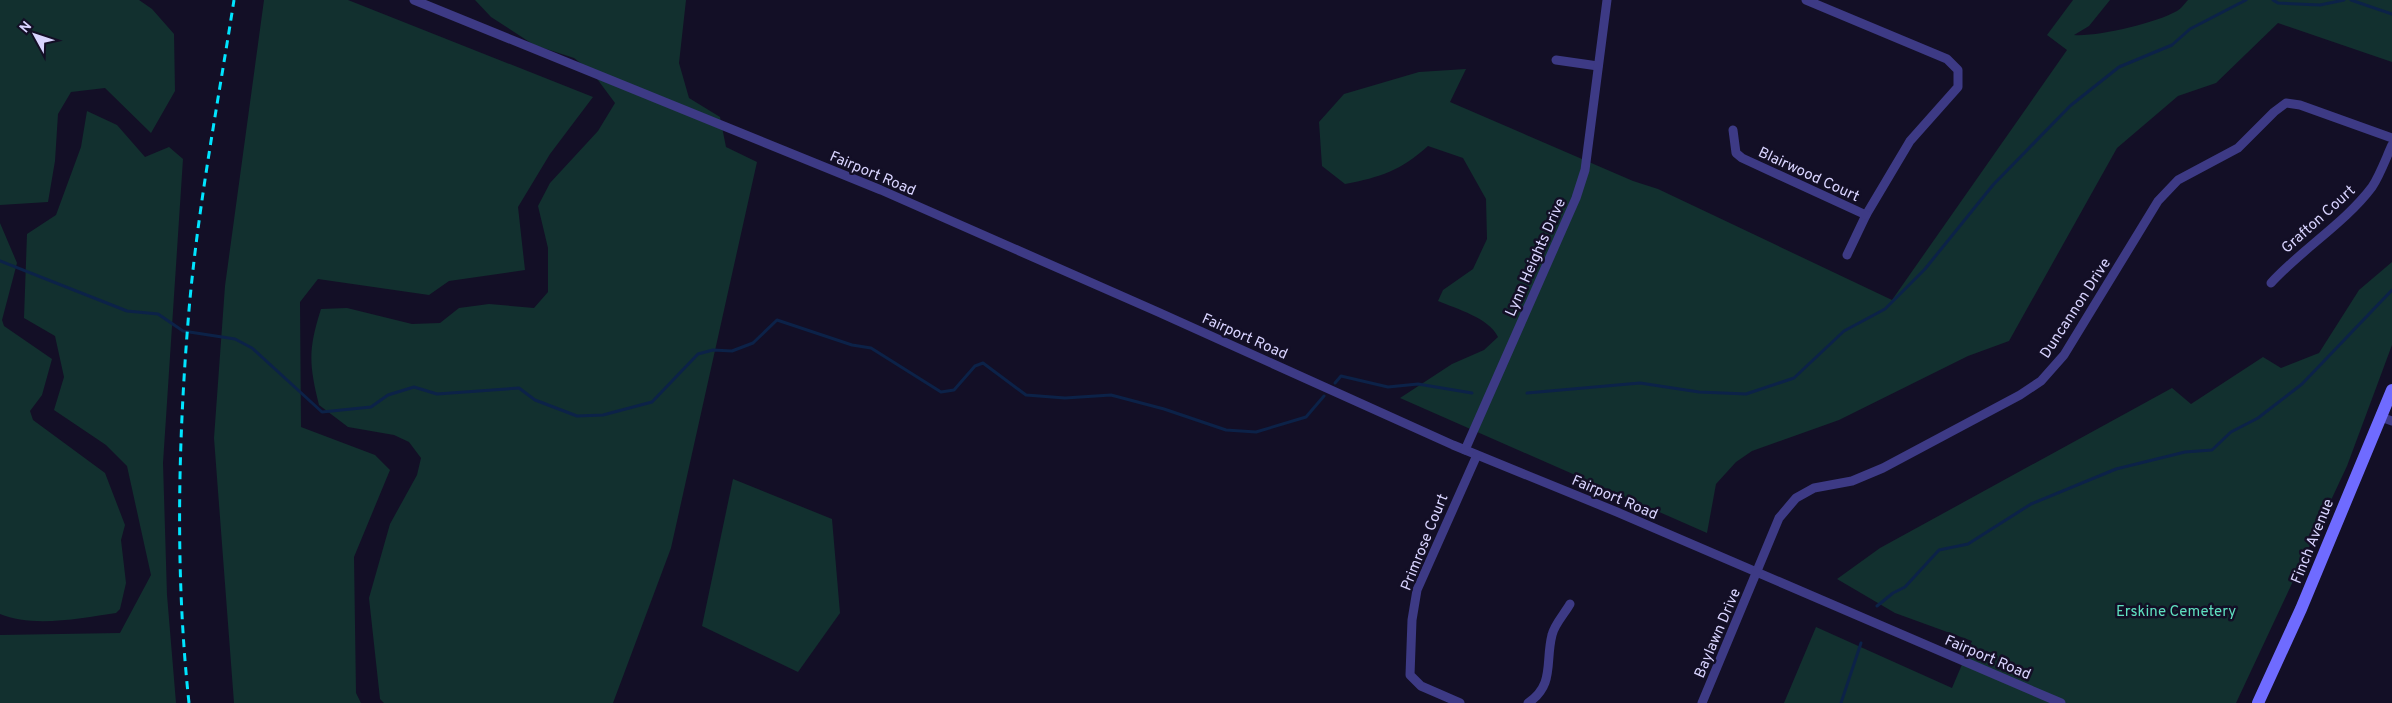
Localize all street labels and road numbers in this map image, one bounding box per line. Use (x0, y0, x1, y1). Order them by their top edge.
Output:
street label: Blairwood Court (1755, 144, 1862, 207)
street label: Fairport Road (827, 148, 918, 201)
street label: Grafton Court (2278, 182, 2360, 258)
street label: Lynn Heights Drive (1502, 196, 1571, 320)
street label: Duncannon Drive (2037, 255, 2116, 363)
street label: Fairport Road (1199, 310, 1290, 365)
street label: Fairport Road (1569, 472, 1660, 525)
street label: Primrose Court (1397, 491, 1453, 594)
street label: Finch Avenue (2288, 496, 2339, 587)
street label: Baylawn Drive (1691, 586, 1746, 681)
street label: Fairport Road (1942, 632, 2033, 685)

